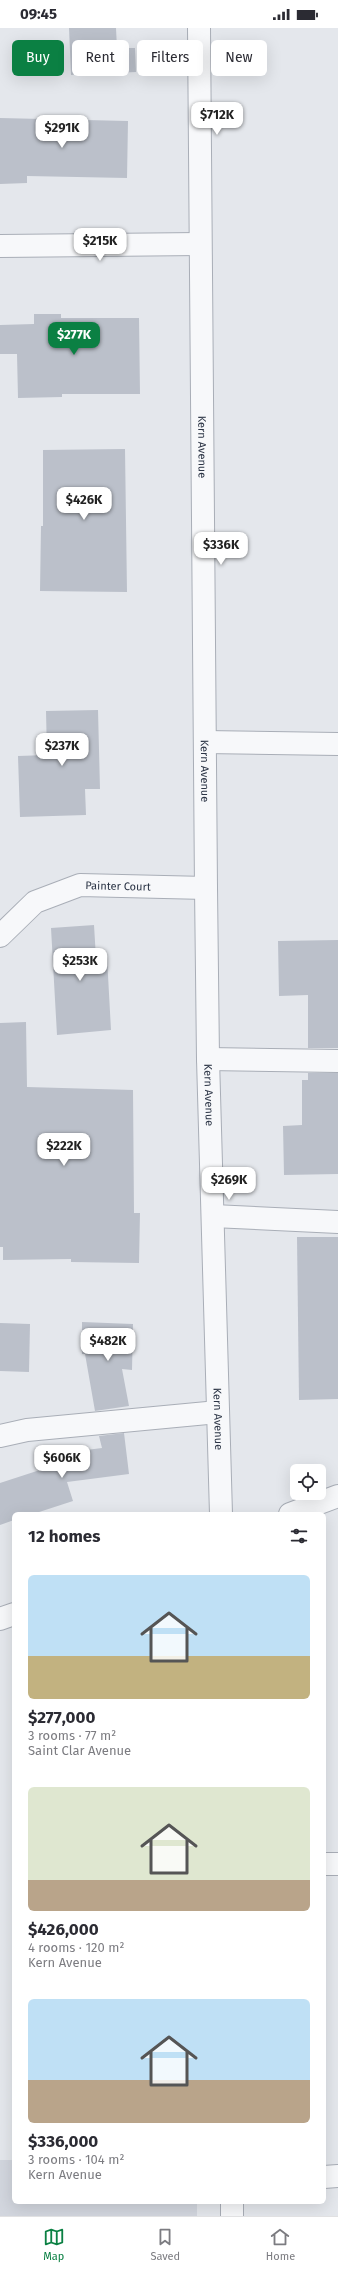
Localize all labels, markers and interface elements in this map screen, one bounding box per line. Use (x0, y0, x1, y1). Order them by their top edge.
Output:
text: 09:45 (20, 5, 57, 23)
chip: Buy (12, 40, 64, 76)
chip: Rent (72, 40, 129, 76)
chip: Filters (137, 40, 203, 76)
chip: New (211, 40, 267, 76)
pin: $712K (189, 102, 245, 136)
text: $712K (200, 107, 234, 122)
pin: $291K (34, 115, 90, 149)
text: $291K (45, 120, 79, 135)
pin: $215K (72, 228, 128, 262)
text: $215K (83, 233, 117, 248)
pin: $277K (46, 322, 102, 356)
text: $277K (57, 327, 91, 342)
street label: Kern Avenue (196, 416, 209, 478)
pin: $426K (56, 487, 112, 521)
text: $426K (66, 492, 102, 507)
pin: $336K (193, 532, 249, 566)
text: $336K (203, 537, 239, 552)
pin: $237K (34, 733, 90, 767)
text: $237K (45, 738, 79, 753)
street label: Kern Avenue (198, 740, 212, 802)
street label: Painter Court (85, 879, 151, 893)
pin: $253K (52, 948, 108, 982)
text: $253K (62, 953, 98, 968)
street label: Kern Avenue (202, 1064, 216, 1126)
pin: $222K (36, 1133, 92, 1167)
text: $222K (46, 1138, 82, 1153)
pin: $269K (201, 1167, 257, 1201)
text: $269K (211, 1172, 247, 1187)
pin: $482K (80, 1328, 136, 1362)
text: $482K (90, 1333, 126, 1348)
street label: Kern Avenue (211, 1387, 226, 1450)
pin: $606K (34, 1445, 90, 1479)
text: $606K (43, 1450, 81, 1465)
map controls (290, 1464, 326, 1500)
button: locate (290, 1464, 326, 1500)
icon: filters (288, 1525, 310, 1547)
text: 12 homes (28, 1526, 100, 1547)
icon: home (133, 1601, 205, 1673)
text: $277,000 (28, 1707, 95, 1728)
text: 3 rooms · 77 m² (28, 1728, 116, 1743)
text: Saint Clar Avenue (28, 1743, 131, 1758)
icon: home (133, 1813, 205, 1885)
text: $426,000 (28, 1919, 99, 1940)
text: 4 rooms · 120 m² (28, 1940, 124, 1955)
text: Kern Avenue (28, 1955, 102, 1970)
icon: home (133, 2025, 205, 2097)
text: $336,000 (28, 2131, 98, 2152)
text: 3 rooms · 104 m² (28, 2152, 125, 2167)
text: Kern Avenue (28, 2167, 102, 2182)
tab: Map (43, 2226, 65, 2263)
tab: Saved (150, 2226, 180, 2263)
tab: Home (266, 2226, 295, 2263)

